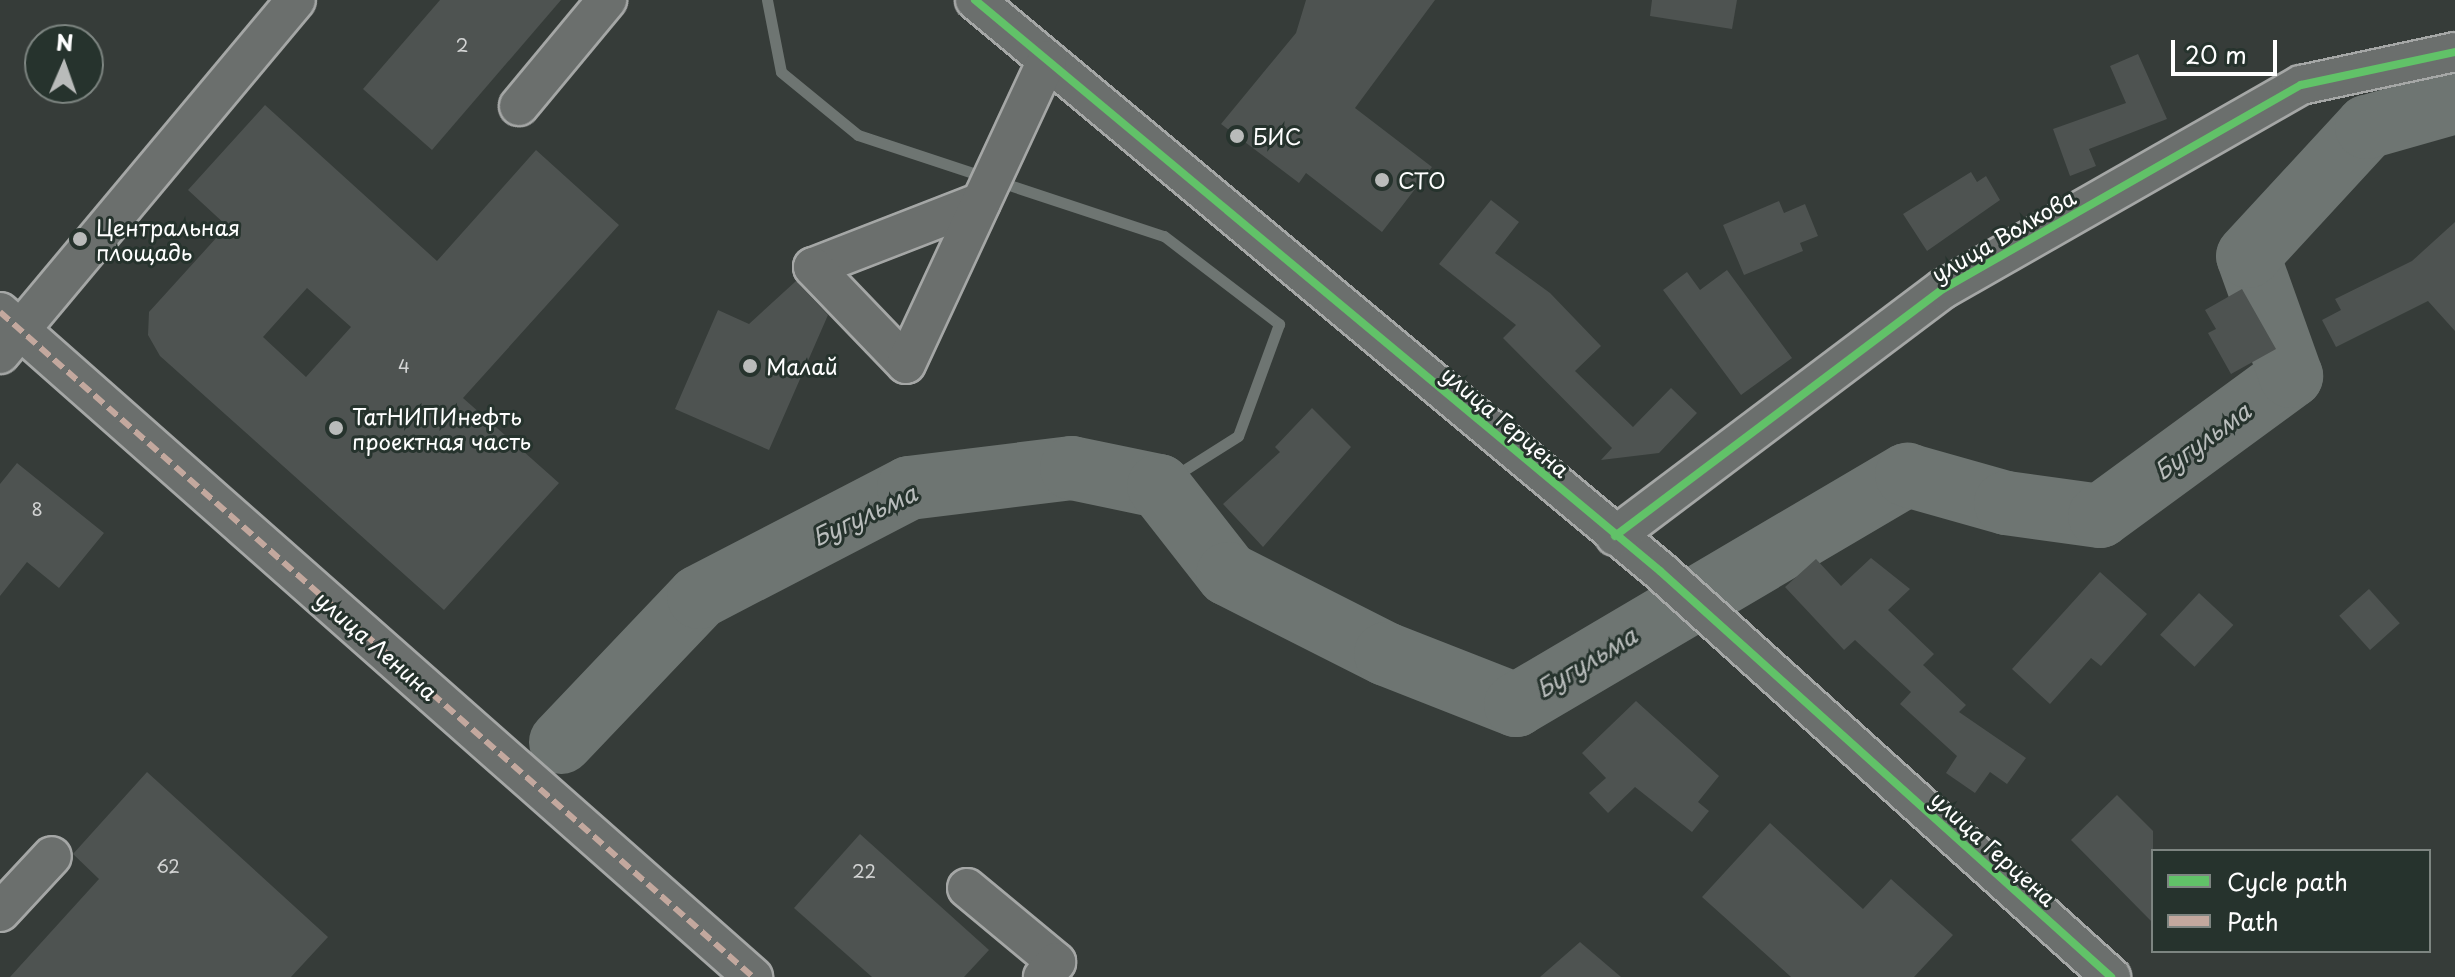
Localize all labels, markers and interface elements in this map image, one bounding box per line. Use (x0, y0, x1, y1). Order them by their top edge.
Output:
north arrow (24, 24, 104, 104)
scale bar (2175, 24, 2281, 74)
text: N (55, 25, 74, 58)
house number: 2 (456, 34, 468, 56)
text: 20 m (2185, 36, 2247, 72)
place label: БИС (1253, 123, 1301, 149)
marker: БИС (1228, 127, 1246, 145)
place label: СТО (1398, 167, 1446, 193)
marker: СТО (1373, 171, 1391, 189)
street label: улица Волкова (1926, 183, 2080, 287)
place label: Центральная площадь (96, 213, 240, 264)
marker: Центральная площадь (71, 230, 89, 248)
place label: Малай (766, 353, 838, 379)
house number: 4 (398, 355, 410, 377)
marker: Малай (741, 357, 759, 375)
street label: улица Герцена (1436, 359, 1576, 483)
water label: Бугульма (2148, 396, 2256, 486)
place label: ТатНИПИнефть проектная часть (352, 402, 531, 454)
marker: ТатНИПИнефть проектная часть (327, 419, 345, 437)
water label: Бугульма (807, 478, 921, 552)
house number: 8 (31, 498, 43, 520)
street label: улица Ленина (310, 585, 444, 705)
water label: Бугульма (1530, 621, 1642, 703)
street label: улица Герцена (1926, 785, 2062, 911)
legend (2151, 849, 2431, 953)
house number: 62 (156, 855, 180, 877)
house number: 22 (852, 860, 876, 882)
text: Cycle path (2227, 863, 2348, 899)
text: Path (2227, 903, 2279, 939)

